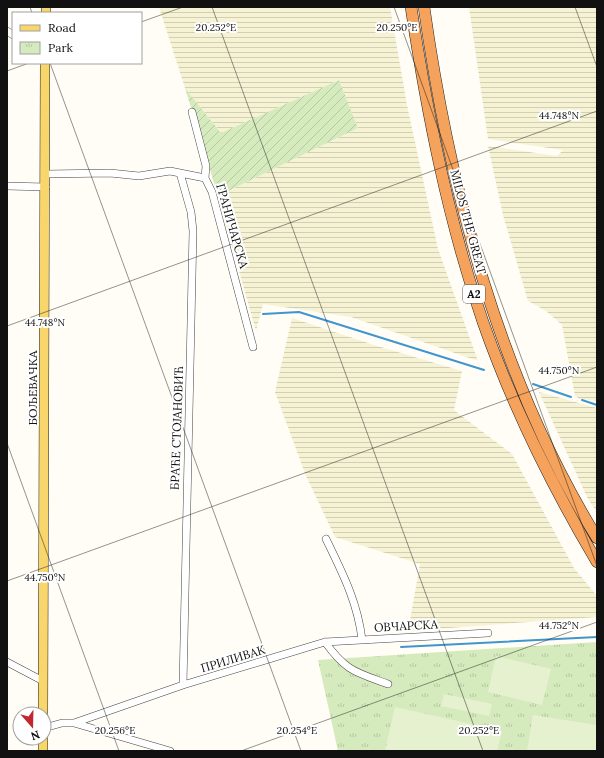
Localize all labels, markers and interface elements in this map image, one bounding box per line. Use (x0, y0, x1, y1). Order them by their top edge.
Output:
legend (12, 12, 142, 64)
text: Road (48, 20, 76, 35)
text: 20.252°E (196, 21, 236, 34)
text: 20.250°E (376, 21, 418, 34)
text: Park (48, 40, 74, 55)
text: 44.748°N (539, 109, 579, 122)
street label: MILOS THE GREAT (447, 168, 490, 276)
street label: ГРАНИЧАРСКА (213, 182, 252, 270)
road number: A2 (463, 285, 485, 303)
text: 44.748°N (25, 316, 65, 329)
street label: БОЉЕВАЧКА (25, 350, 40, 425)
text: 44.750°N (539, 364, 580, 377)
street label: БРАЋЕ СТОЈАНОВИЋ (167, 365, 186, 490)
text: 44.750°N (25, 571, 66, 584)
street label: ОВЧАРСКА (374, 616, 439, 635)
text: 44.752°N (539, 619, 579, 632)
street label: ПРИЛИВАК (199, 641, 268, 675)
north arrow (12, 706, 52, 746)
text: 20.256°E (95, 724, 135, 737)
text: 20.254°E (277, 724, 317, 737)
text: 20.252°E (459, 724, 499, 737)
text: N (29, 727, 42, 744)

